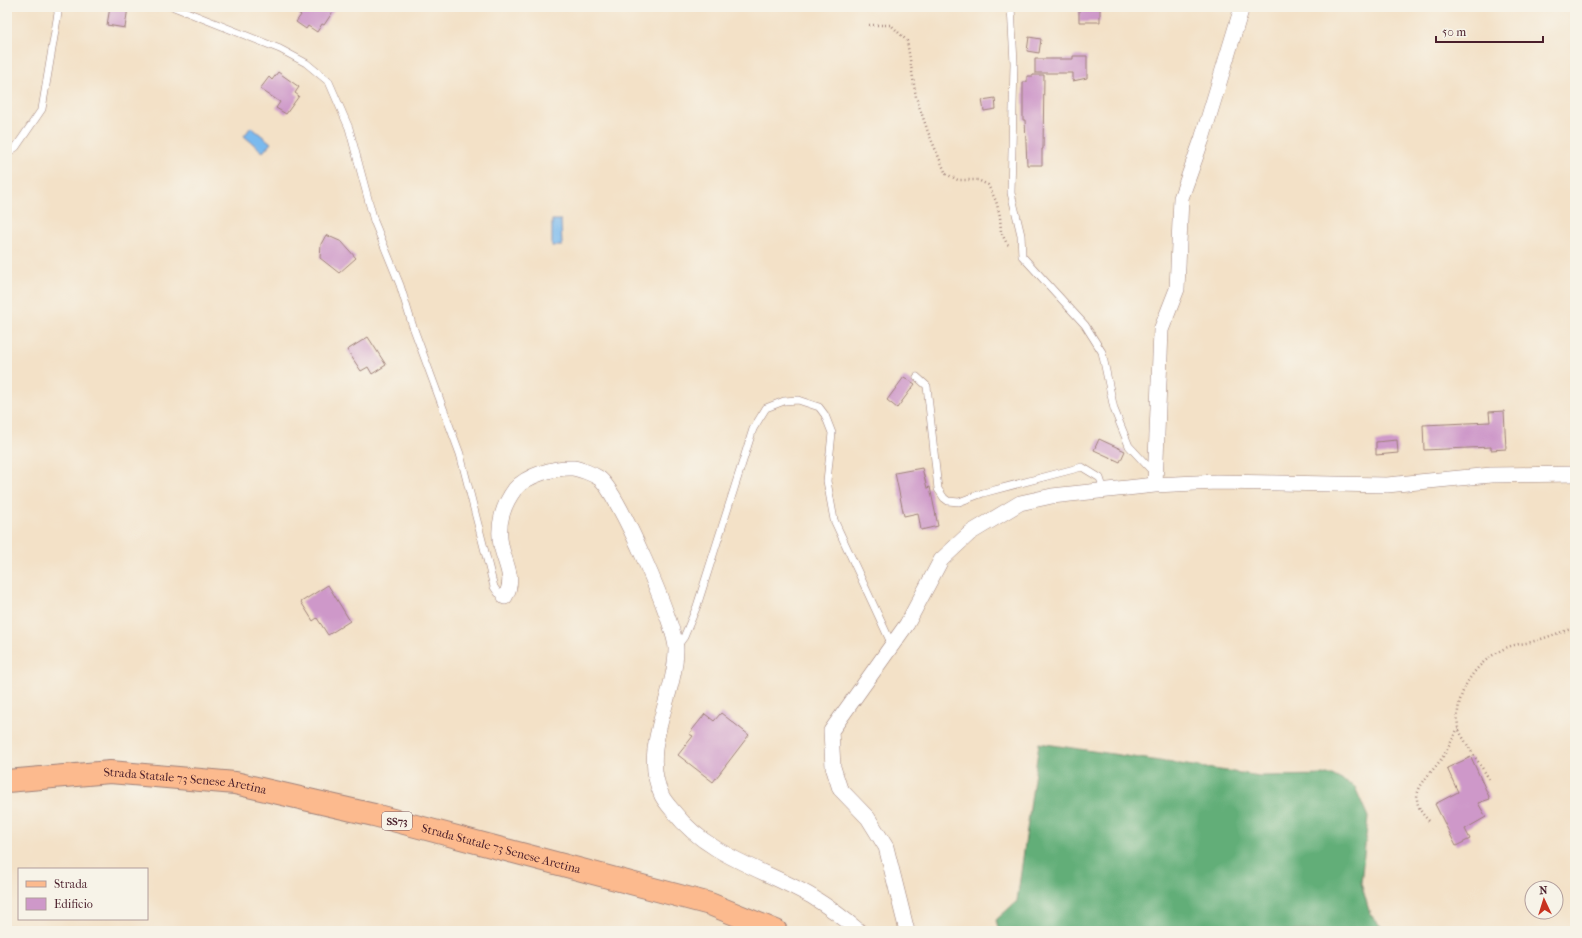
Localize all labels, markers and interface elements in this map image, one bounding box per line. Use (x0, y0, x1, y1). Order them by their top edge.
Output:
scale bar (1436, 18, 1543, 44)
text: 50 m (1442, 25, 1466, 39)
street label: Strada Statale 73 Senese Aretina (103, 765, 268, 797)
road number: SS73 (382, 812, 412, 830)
street label: Strada Statale 73 Senese Aretina (420, 821, 583, 877)
legend (18, 868, 148, 920)
text: Strada (54, 877, 88, 891)
north arrow (1524, 880, 1564, 920)
text: N (1539, 884, 1549, 897)
text: Edificio (54, 897, 93, 911)

